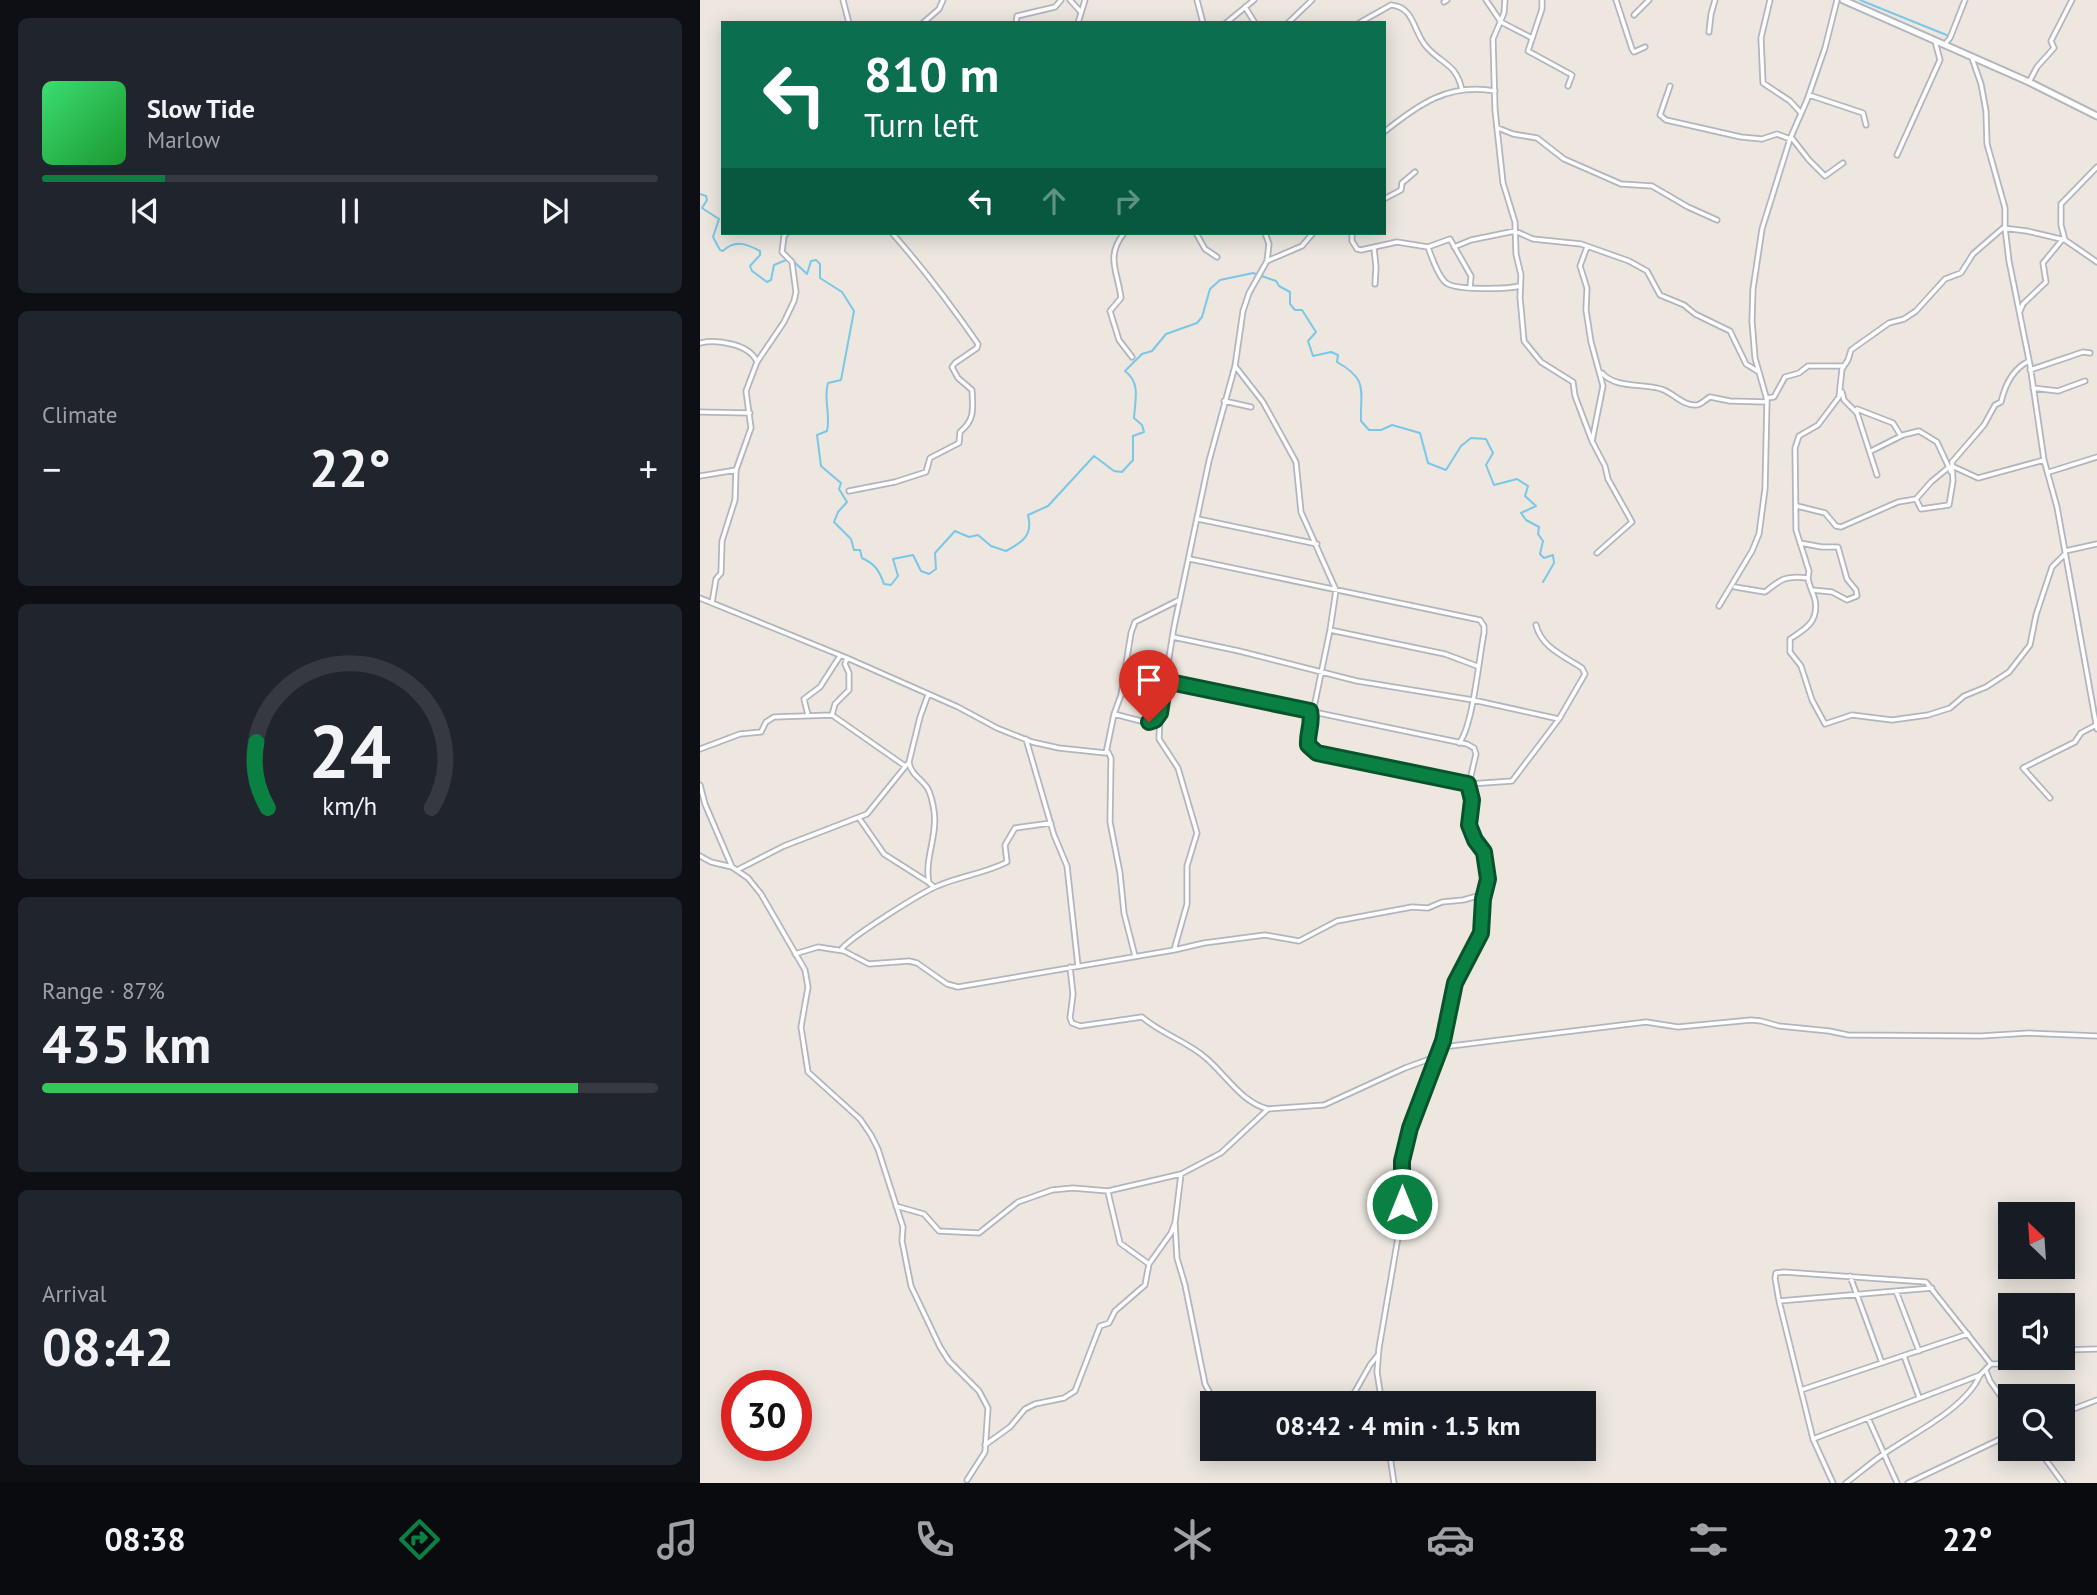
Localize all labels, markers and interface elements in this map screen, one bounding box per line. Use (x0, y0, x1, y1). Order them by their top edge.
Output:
text: 810 m (864, 42, 999, 106)
icon: left (749, 49, 840, 140)
text: Slow Tide (147, 92, 255, 125)
text: Turn left (864, 104, 979, 146)
text: Marlow (147, 125, 220, 154)
icon: left (962, 182, 1000, 220)
icon: ahead (1035, 182, 1073, 220)
icon: right (1108, 182, 1146, 220)
icon: previous (126, 192, 164, 230)
icon: pause (331, 192, 369, 230)
icon: next (536, 192, 574, 230)
text: Climate (42, 400, 117, 429)
text: 22° (309, 434, 391, 501)
text: − (42, 444, 61, 493)
text: + (639, 444, 658, 493)
pin (1119, 650, 1179, 722)
icon: arrive (1130, 661, 1168, 699)
text: 24 (309, 704, 391, 798)
text: km/h (323, 789, 377, 821)
text: Range · 87% (42, 976, 165, 1005)
text: 435 km (42, 1010, 211, 1077)
position arrow (1365, 1167, 1439, 1241)
north arrow (1998, 1202, 2076, 1279)
map controls (1998, 1202, 2075, 1461)
text: Arrival (42, 1279, 106, 1308)
button: sound (1998, 1293, 2075, 1370)
text: 08:42 (42, 1313, 174, 1380)
speed limit sign: 30 (721, 1370, 812, 1461)
button: search (1998, 1384, 2075, 1461)
text: 08:42 · 4 min · 1.5 km (1276, 1409, 1521, 1442)
icon: directions (395, 1515, 444, 1564)
icon: music (653, 1515, 702, 1564)
icon: phone (910, 1515, 959, 1564)
icon: climate (1168, 1515, 1217, 1564)
icon: car (1426, 1515, 1475, 1564)
icon: filters (1684, 1515, 1733, 1564)
text: 08:38 (104, 1518, 186, 1560)
text: 22° (1942, 1518, 1993, 1560)

